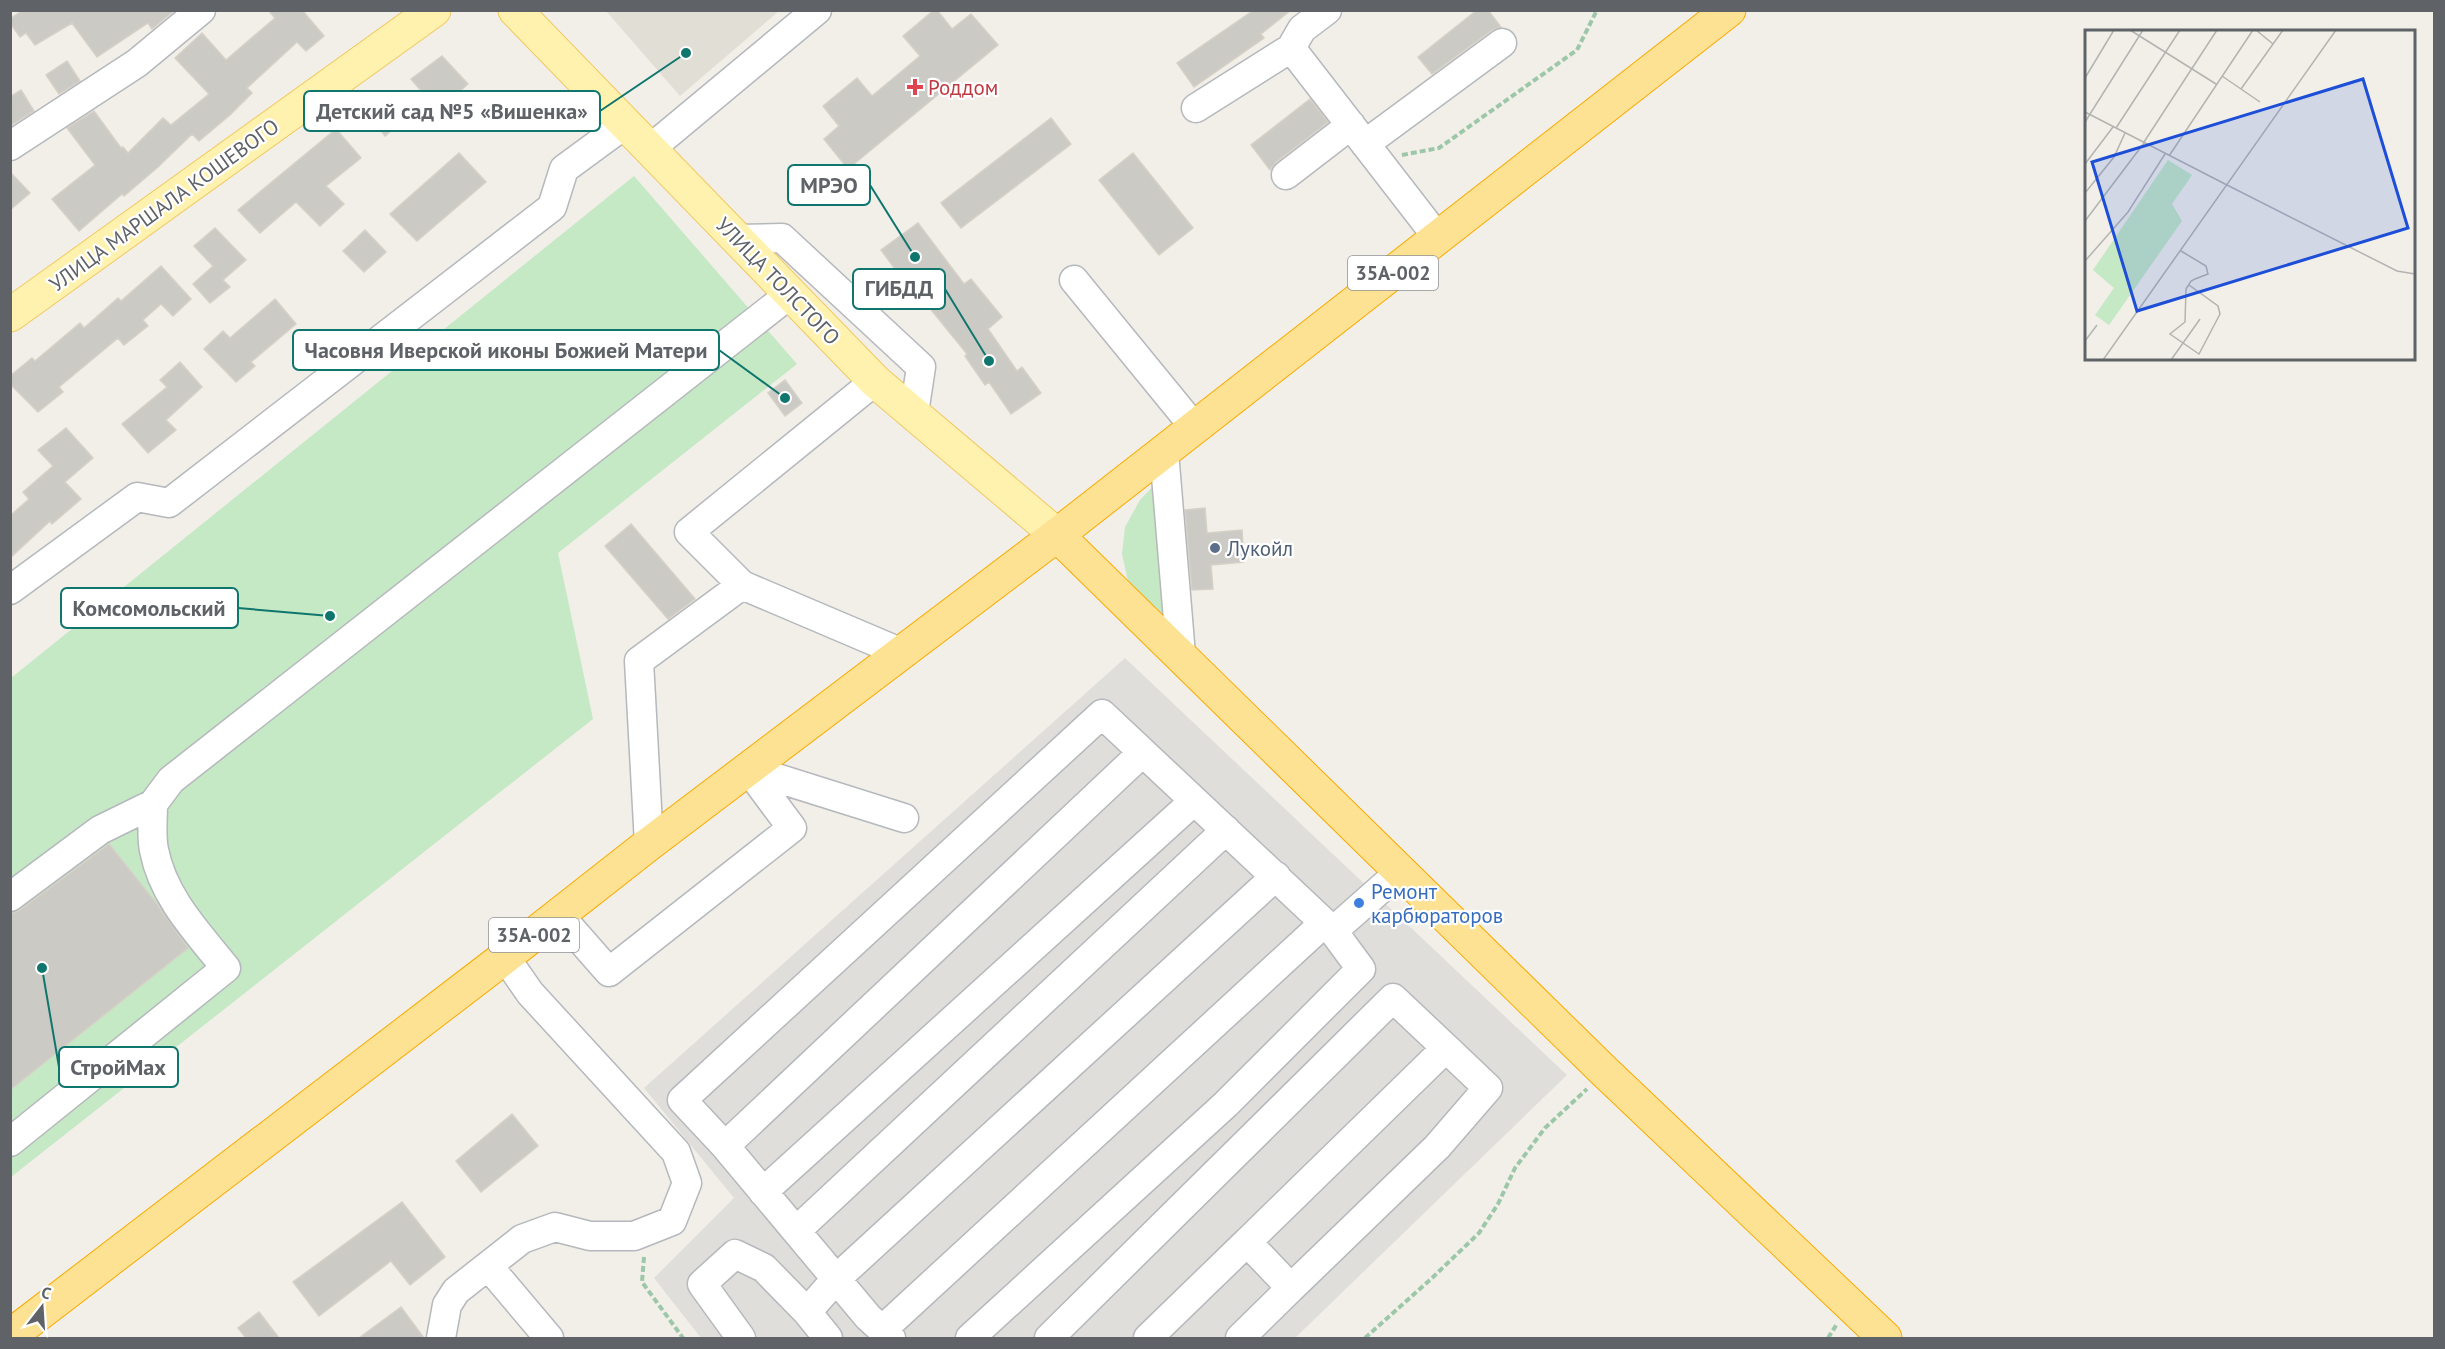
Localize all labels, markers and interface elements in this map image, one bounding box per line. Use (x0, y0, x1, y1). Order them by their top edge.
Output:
inset map (2085, 30, 2415, 360)
place label: Роддом (928, 74, 998, 101)
marker: Роддом (906, 78, 924, 96)
callout: Детский сад №5 «Вишенка» (304, 91, 600, 131)
text: Детский сад №5 «Вишенка» (316, 97, 588, 125)
street label: УЛИЦА МАРШАЛА КОШЕВОГО (44, 113, 284, 297)
callout: МРЭО (788, 165, 870, 205)
text: МРЭО (800, 171, 858, 199)
street label: УЛИЦА ТОЛСТОГО (710, 212, 846, 350)
road number: 35А-002 (1348, 256, 1438, 290)
callout: ГИБДД (853, 269, 945, 309)
text: ГИБДД (865, 274, 933, 302)
callout: Часовня Иверской иконы Божией Матери (293, 330, 719, 370)
text: Часовня Иверской иконы Божией Матери (305, 336, 707, 364)
place label: Лукойл (1226, 535, 1293, 562)
marker: Лукойл (1208, 541, 1222, 555)
callout: Комсомольский (61, 588, 238, 628)
text: Комсомольский (72, 594, 226, 622)
place label: Ремонт карбюраторов (1371, 878, 1503, 929)
marker: Ремонт карбюраторов (1352, 896, 1366, 910)
road number: 35А-002 (489, 918, 579, 952)
callout: СтройMax (59, 1047, 178, 1087)
text: СтройMax (70, 1053, 166, 1081)
north arrow (12, 1277, 72, 1337)
text: С (39, 1282, 54, 1304)

